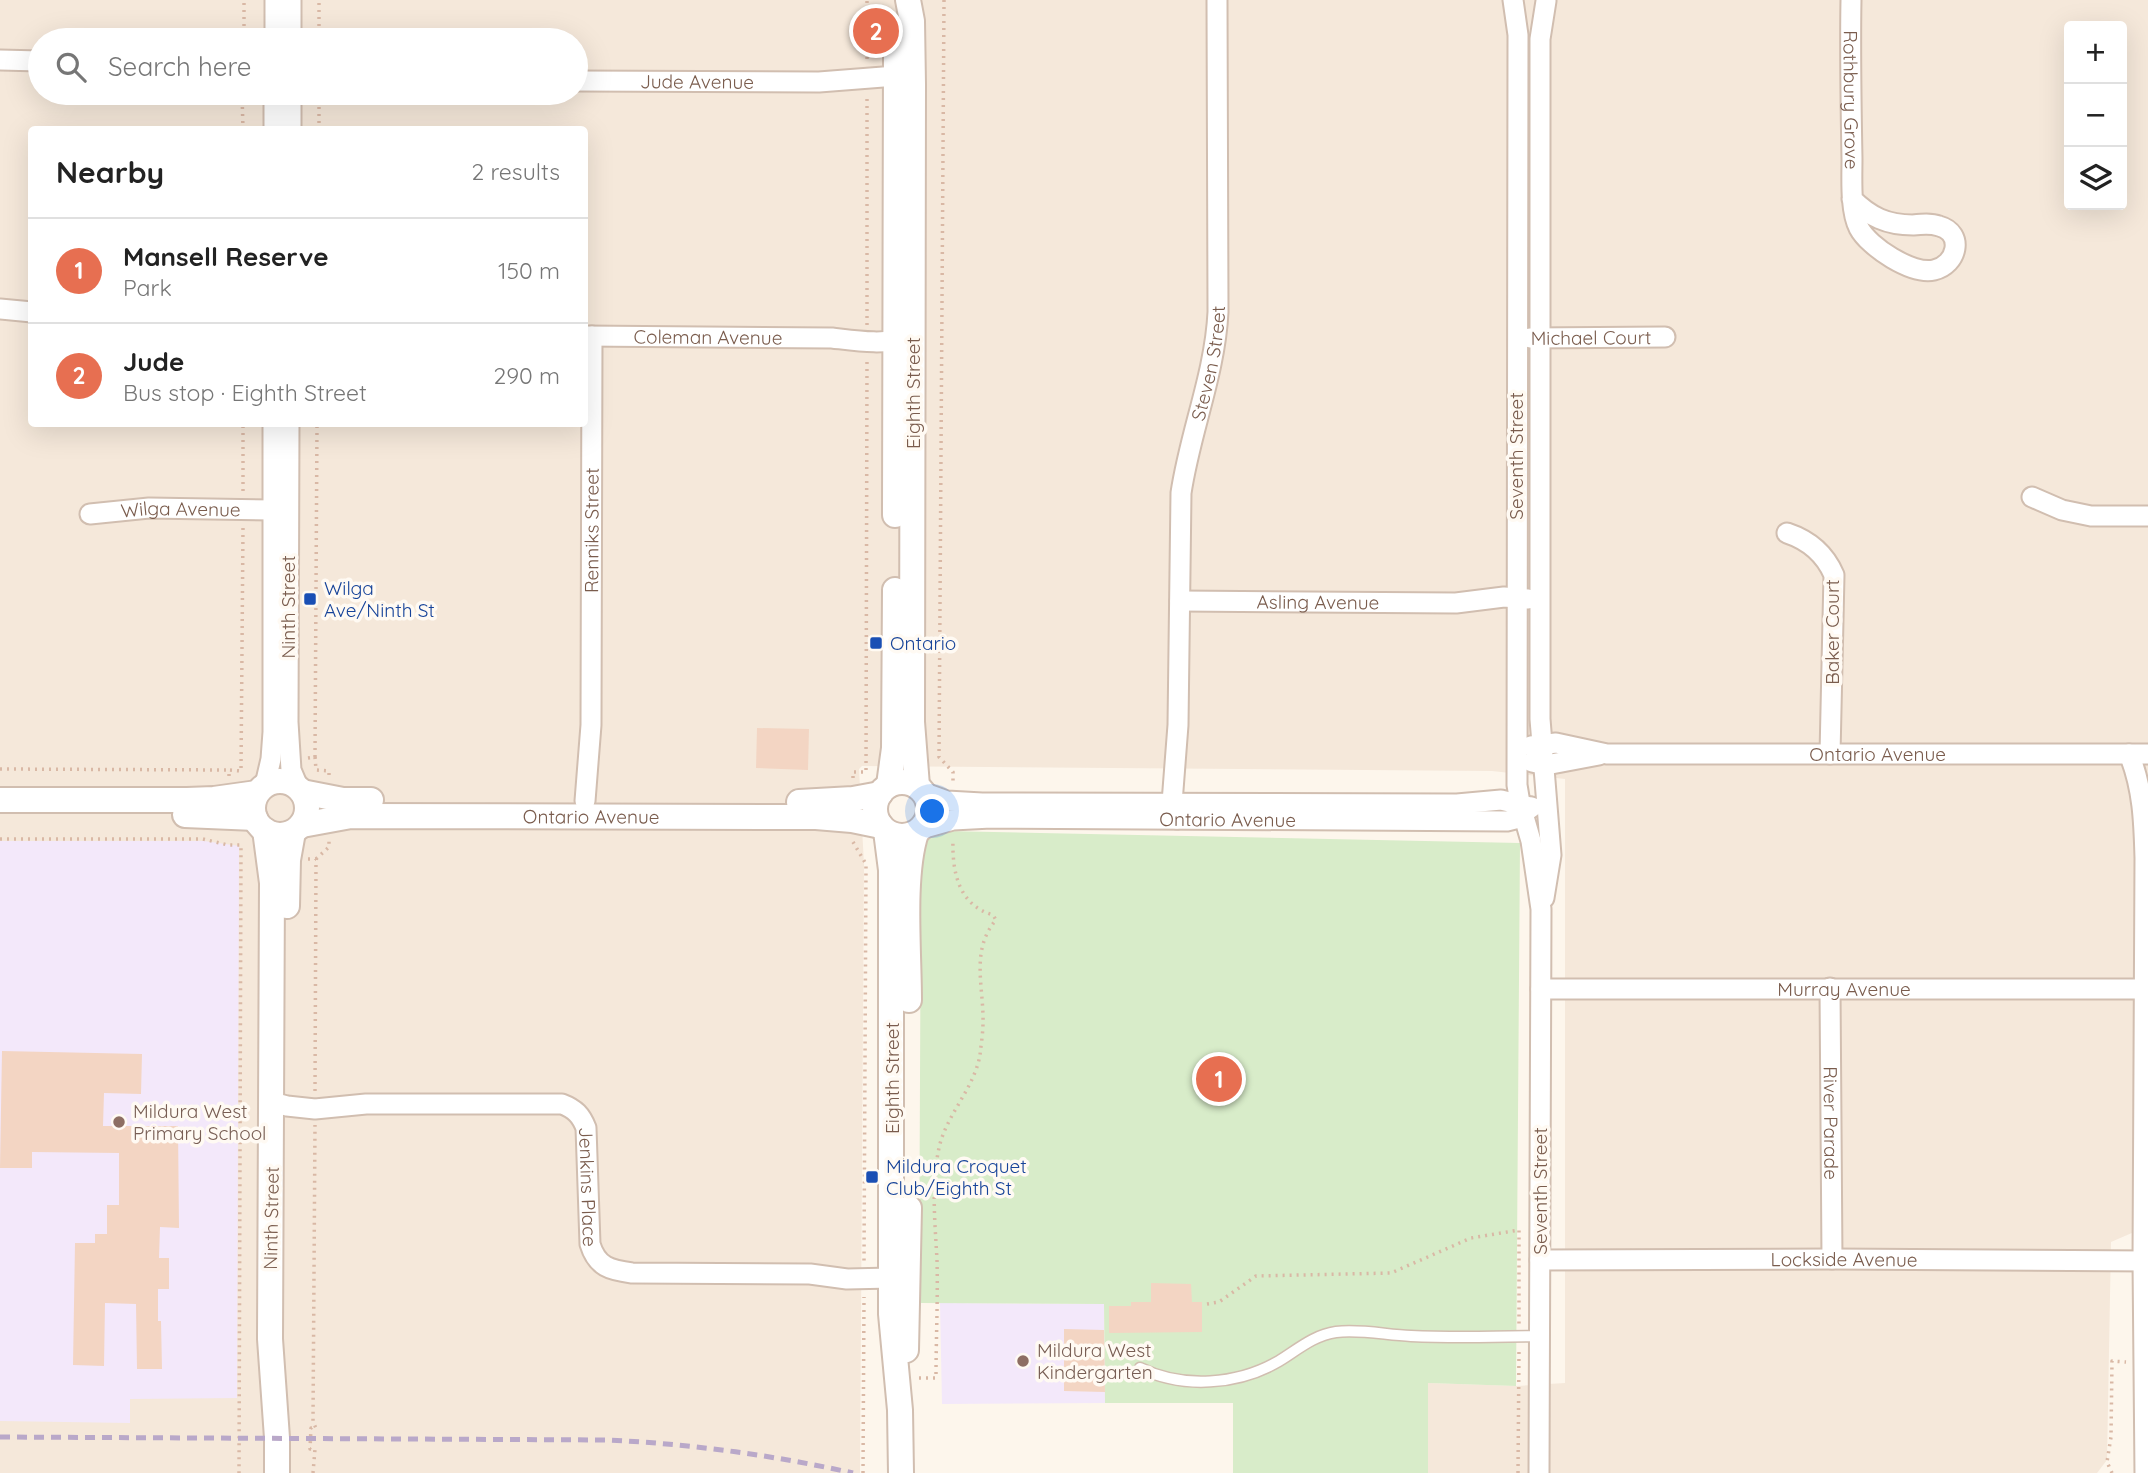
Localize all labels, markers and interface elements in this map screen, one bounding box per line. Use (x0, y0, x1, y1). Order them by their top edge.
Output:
pin: 2 (853, 5, 899, 57)
map controls (2064, 21, 2127, 210)
button: + (2064, 21, 2127, 84)
search box (28, 28, 588, 105)
street label: Rothbury Grove (1839, 30, 1864, 170)
icon: search (52, 48, 90, 86)
text: Search here (108, 50, 252, 83)
street label: Jude Avenue (640, 69, 754, 94)
button: − (2064, 84, 2127, 147)
button: layers (2064, 147, 2127, 210)
text: Nearby (56, 153, 164, 191)
text: 2 results (471, 157, 560, 186)
text: Mansell Reserve (123, 240, 329, 273)
text: 1 (75, 256, 83, 285)
text: 150 m (498, 256, 560, 285)
text: Park (123, 273, 172, 302)
street label: Steven Street (1186, 306, 1230, 423)
street label: Coleman Avenue (633, 324, 783, 350)
street label: Michael Court (1531, 325, 1651, 350)
street label: Eighth Street (901, 337, 925, 449)
text: Jude (123, 345, 184, 378)
text: 2 (72, 361, 86, 390)
text: 290 m (493, 361, 560, 390)
text: Bus stop · Eighth Street (123, 378, 367, 407)
street label: Seventh Street (1504, 392, 1528, 520)
street label: Renniks Street (579, 467, 604, 593)
street label: Wilga Avenue (120, 496, 241, 523)
street label: Ninth Street (276, 555, 300, 659)
place label: Wilga Ave/Ninth St (324, 576, 435, 622)
street label: Baker Court (1820, 579, 1844, 685)
street label: Asling Avenue (1257, 590, 1379, 614)
marker: Wilga Ave/Ninth St (302, 591, 318, 607)
place label: Ontario (890, 631, 956, 655)
marker: Ontario (868, 635, 884, 651)
street label: Ontario Avenue (1809, 742, 1946, 766)
your location (915, 794, 949, 828)
street label: Ontario Avenue (523, 804, 660, 829)
street label: Ontario Avenue (1159, 807, 1296, 832)
street label: Murray Avenue (1777, 977, 1911, 1001)
street label: Eighth Street (880, 1022, 904, 1134)
pin: 1 (1196, 1053, 1242, 1105)
street label: River Parade (1819, 1066, 1843, 1180)
place label: Mildura West Primary School (133, 1099, 266, 1145)
marker: Mildura West Primary School (111, 1114, 127, 1130)
street label: Jenkins Place (574, 1127, 602, 1247)
street label: Seventh Street (1528, 1127, 1552, 1255)
place label: Mildura Croquet Club/Eighth St (886, 1154, 1027, 1200)
street label: Ninth Street (258, 1166, 284, 1270)
marker: Mildura Croquet Club/Eighth St (864, 1169, 880, 1185)
street label: Lockside Avenue (1770, 1247, 1918, 1272)
place label: Mildura West Kindergarten (1037, 1338, 1153, 1384)
marker: Mildura West Kindergarten (1015, 1353, 1031, 1369)

